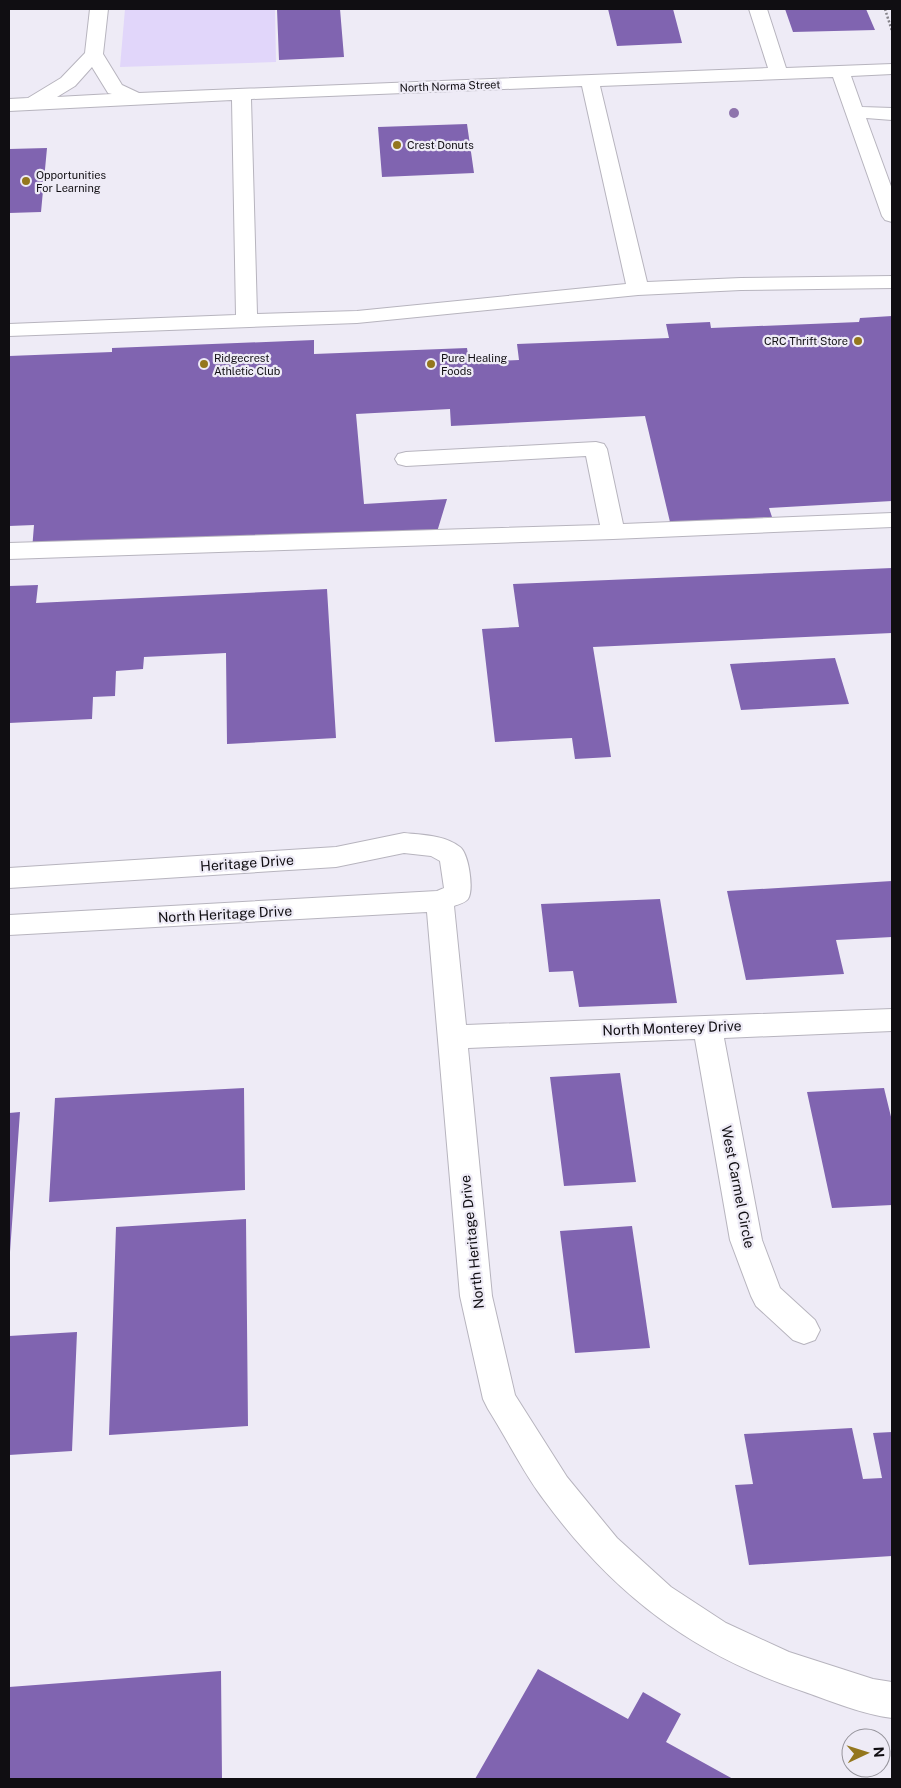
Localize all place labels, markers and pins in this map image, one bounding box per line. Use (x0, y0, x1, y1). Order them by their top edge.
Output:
marker: Crest Donuts (391, 139, 403, 151)
place label: Crest Donuts (407, 139, 474, 151)
place label: Opportunities For Learning (36, 169, 106, 194)
marker: Opportunities For Learning (20, 175, 32, 187)
place label: CRC Thrift Store (764, 335, 848, 347)
marker: CRC Thrift Store (852, 335, 864, 347)
place label: Ridgecrest Athletic Club (214, 352, 281, 377)
place label: Pure Healing Foods (441, 352, 507, 377)
marker: Ridgecrest Athletic Club (198, 358, 210, 370)
marker: Pure Healing Foods (425, 358, 437, 370)

